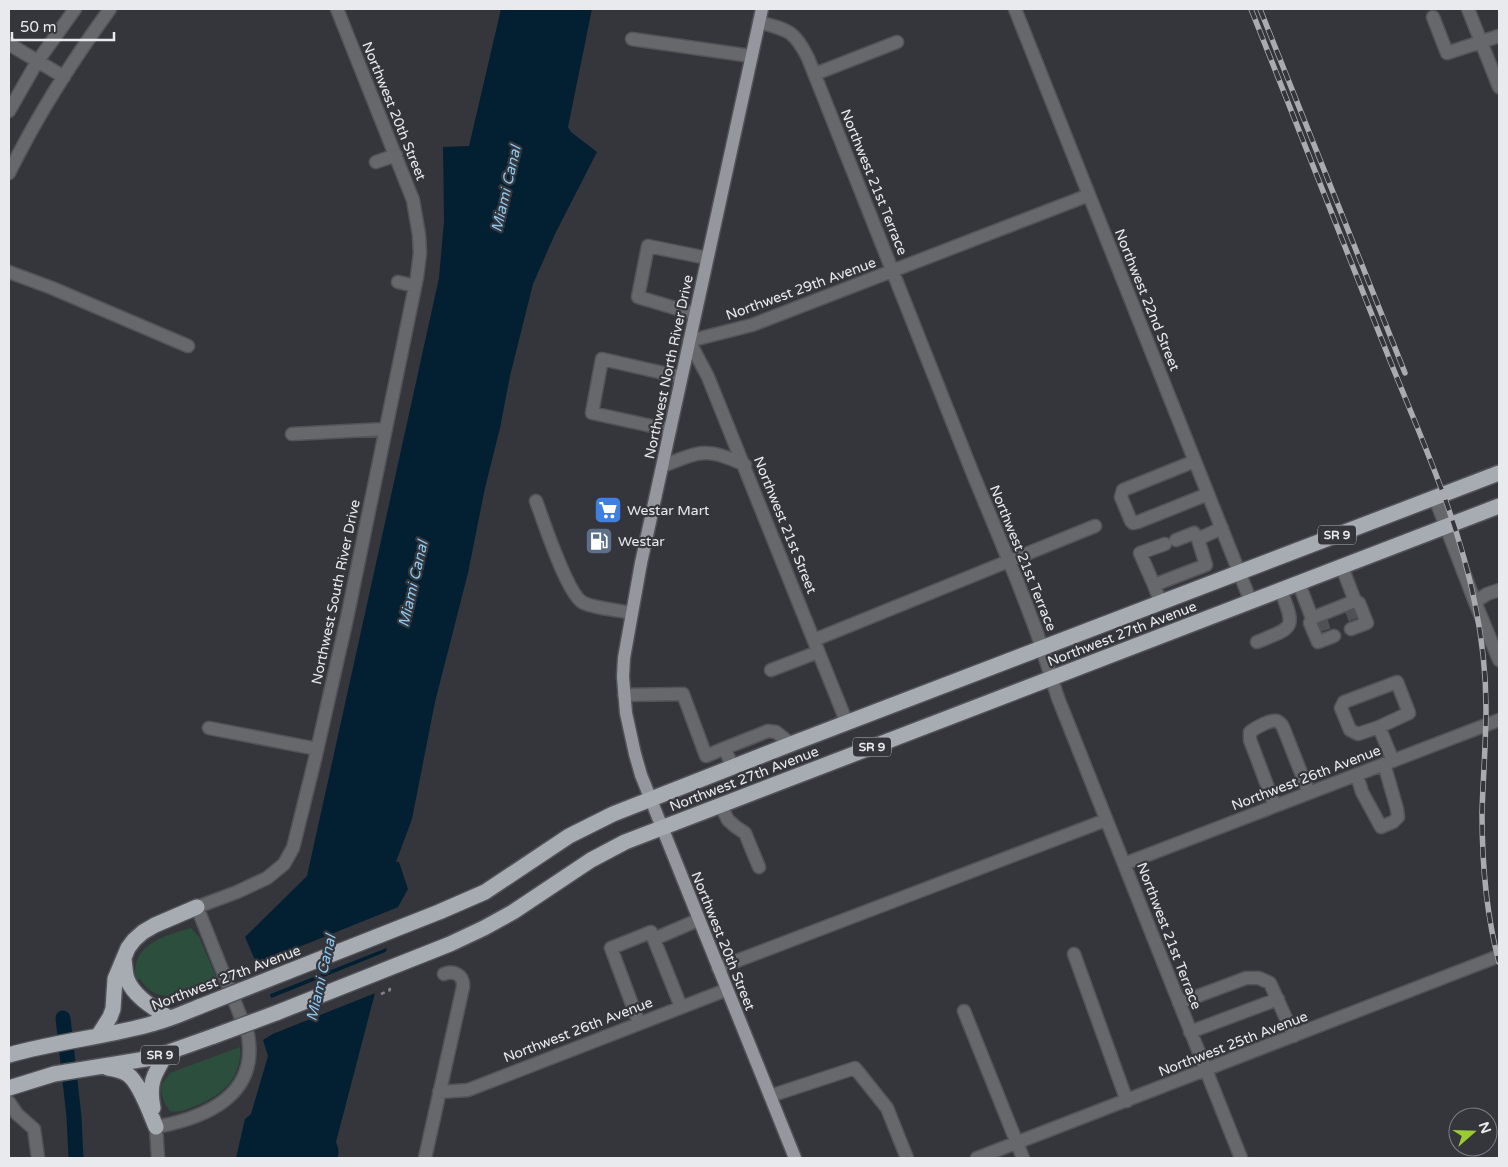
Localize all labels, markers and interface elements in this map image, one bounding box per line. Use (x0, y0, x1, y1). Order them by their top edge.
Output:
scale bar (12, 10, 115, 42)
text: 50 m (20, 18, 57, 36)
street label: Northwest 20th Street (358, 39, 430, 184)
street label: Northwest 21st Terrace (837, 107, 911, 258)
water label: Miami Canal (487, 142, 525, 234)
street label: Northwest 22nd Street (1111, 226, 1184, 374)
street label: Northwest 29th Avenue (724, 254, 878, 324)
street label: Northwest North River Drive (641, 273, 697, 461)
street label: Northwest 21st Street (750, 454, 821, 597)
street label: Northwest 21st Terrace (986, 483, 1060, 634)
supermarket icon: Westar Mart (593, 495, 623, 525)
street label: Northwest South River Drive (308, 498, 364, 686)
place label: Westar Mart (627, 502, 710, 519)
fuel station icon: Westar (584, 526, 614, 556)
road number: SR 9 (1318, 526, 1356, 544)
place label: Westar (618, 533, 665, 550)
water label: Miami Canal (394, 537, 432, 629)
street label: Northwest 27th Avenue (1045, 598, 1199, 670)
road number: SR 9 (853, 738, 891, 756)
street label: Northwest 26th Avenue (1229, 742, 1383, 814)
street label: Northwest 27th Avenue (667, 743, 821, 815)
street label: Northwest 21st Terrace (1133, 860, 1205, 1012)
street label: Northwest 20th Street (687, 869, 759, 1014)
water label: Miami Canal (302, 931, 340, 1023)
street label: Northwest 27th Avenue (149, 942, 303, 1014)
street label: Northwest 26th Avenue (501, 994, 655, 1066)
street label: Northwest 25th Avenue (1156, 1008, 1310, 1080)
road number: SR 9 (141, 1046, 179, 1064)
north arrow (1448, 1107, 1498, 1157)
text: N (1475, 1120, 1495, 1136)

